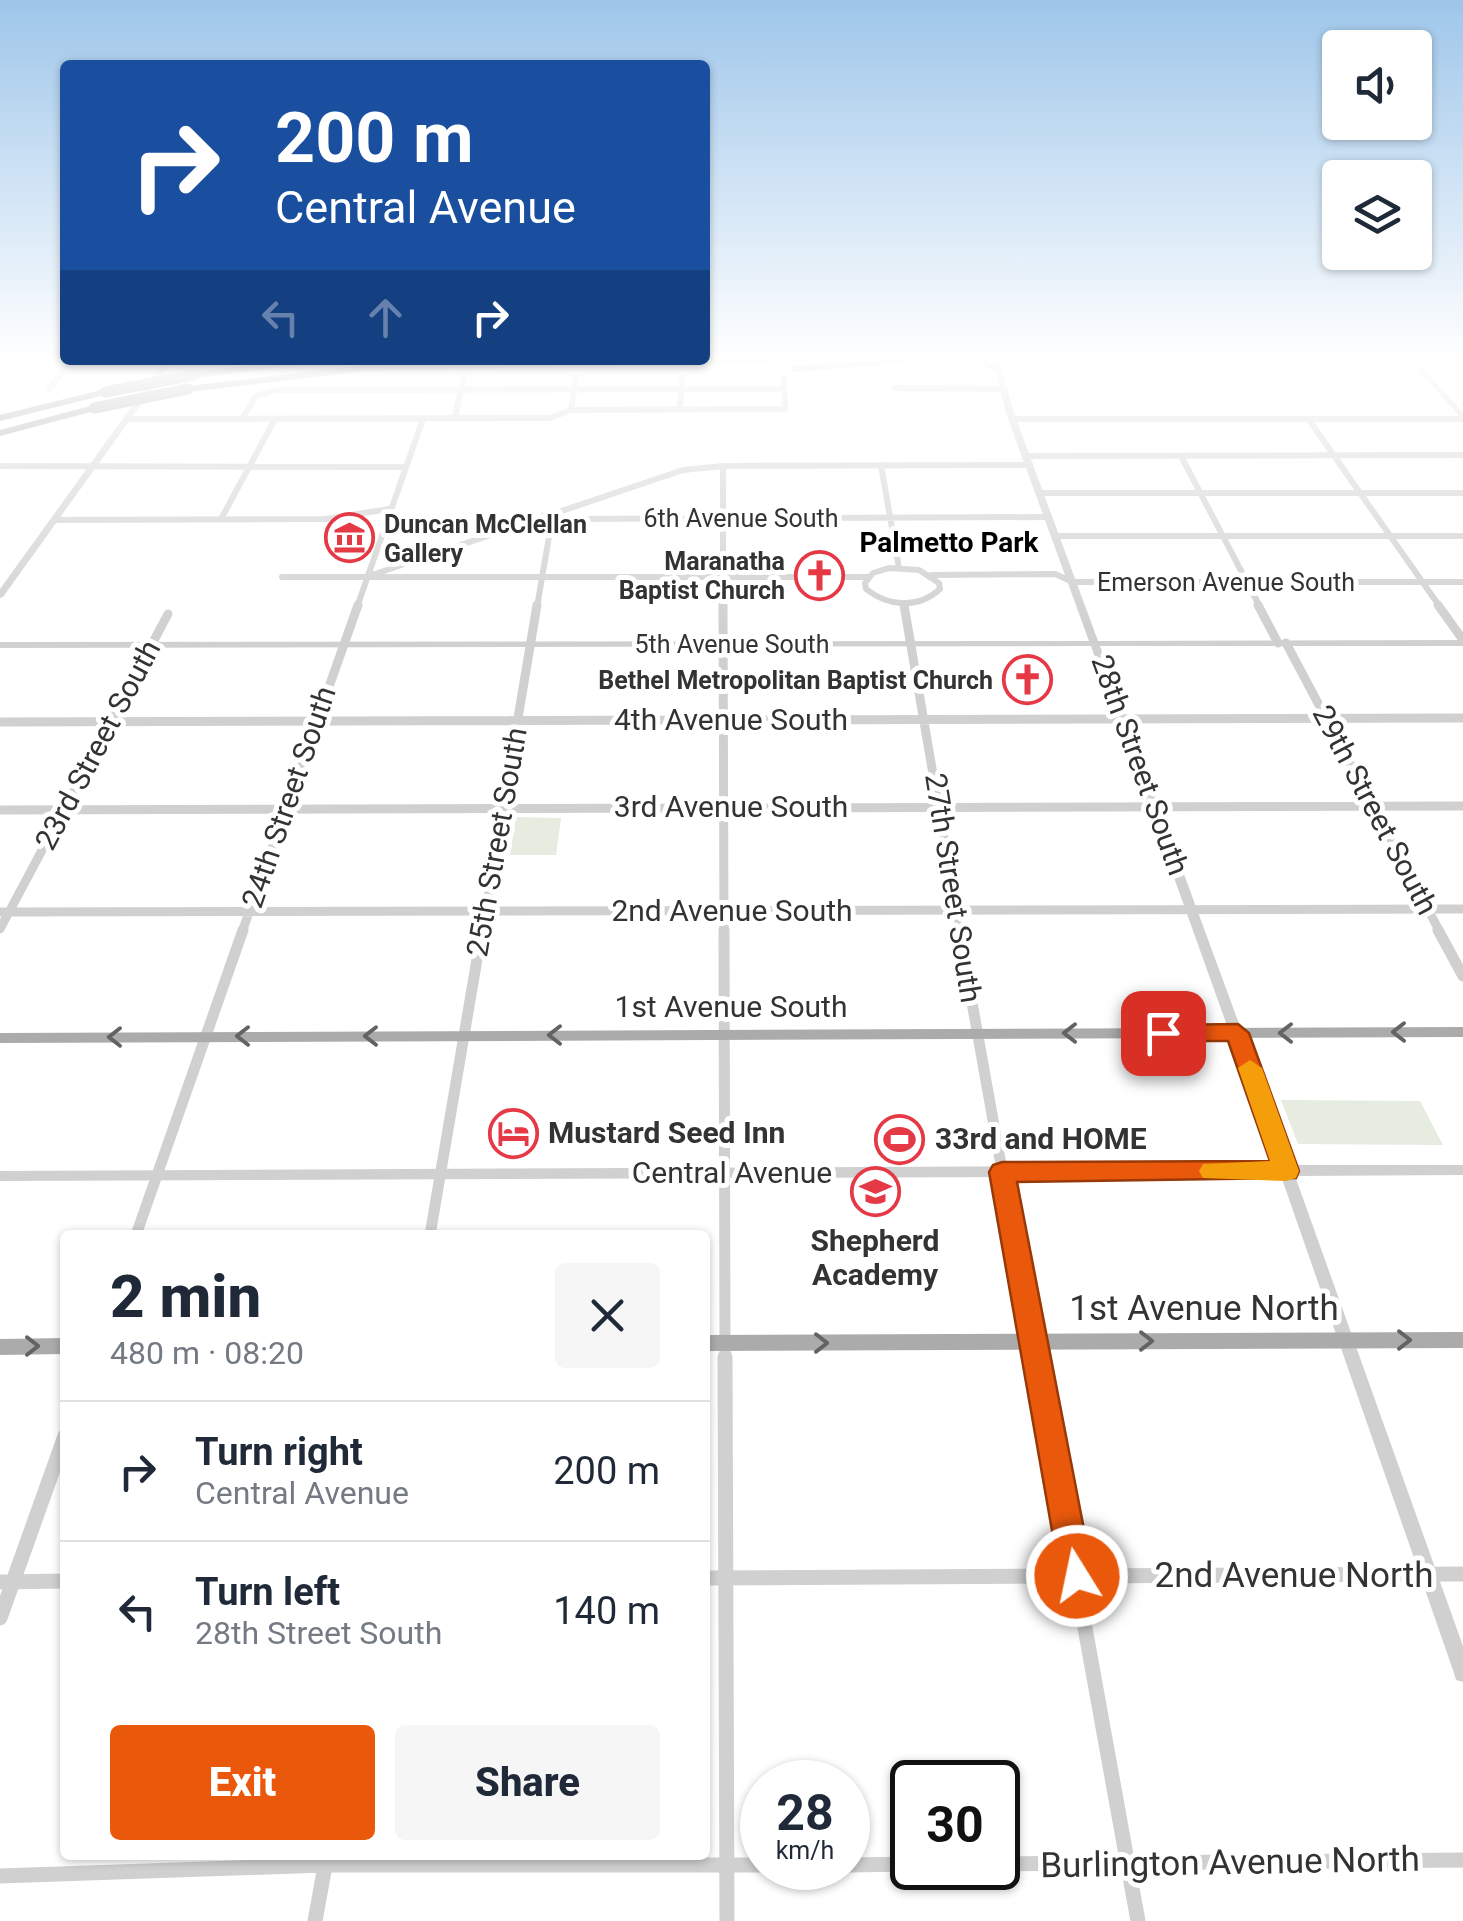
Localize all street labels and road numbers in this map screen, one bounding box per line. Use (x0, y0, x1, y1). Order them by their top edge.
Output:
street label: 6th Avenue South (644, 504, 838, 533)
street label: Emerson Avenue South (1097, 568, 1355, 597)
street label: 5th Avenue South (635, 630, 829, 659)
street label: 23rd Street South (28, 634, 168, 856)
street label: 28th Street South (1084, 650, 1197, 880)
street label: 24th Street South (234, 682, 343, 912)
street label: 29th Street South (1306, 699, 1445, 920)
street label: 4th Avenue South (614, 702, 848, 737)
street label: 25th Street South (459, 725, 534, 959)
street label: 27th Street South (918, 771, 989, 1005)
street label: 3rd Avenue South (614, 789, 848, 824)
street label: 2nd Avenue South (611, 893, 853, 928)
street label: 1st Avenue South (615, 989, 847, 1024)
street label: Central Avenue (632, 1155, 832, 1190)
street label: 1st Avenue North (1069, 1288, 1339, 1329)
street label: 2nd Avenue North (1155, 1555, 1433, 1596)
street label: Burlington Avenue North (1040, 1839, 1420, 1886)

